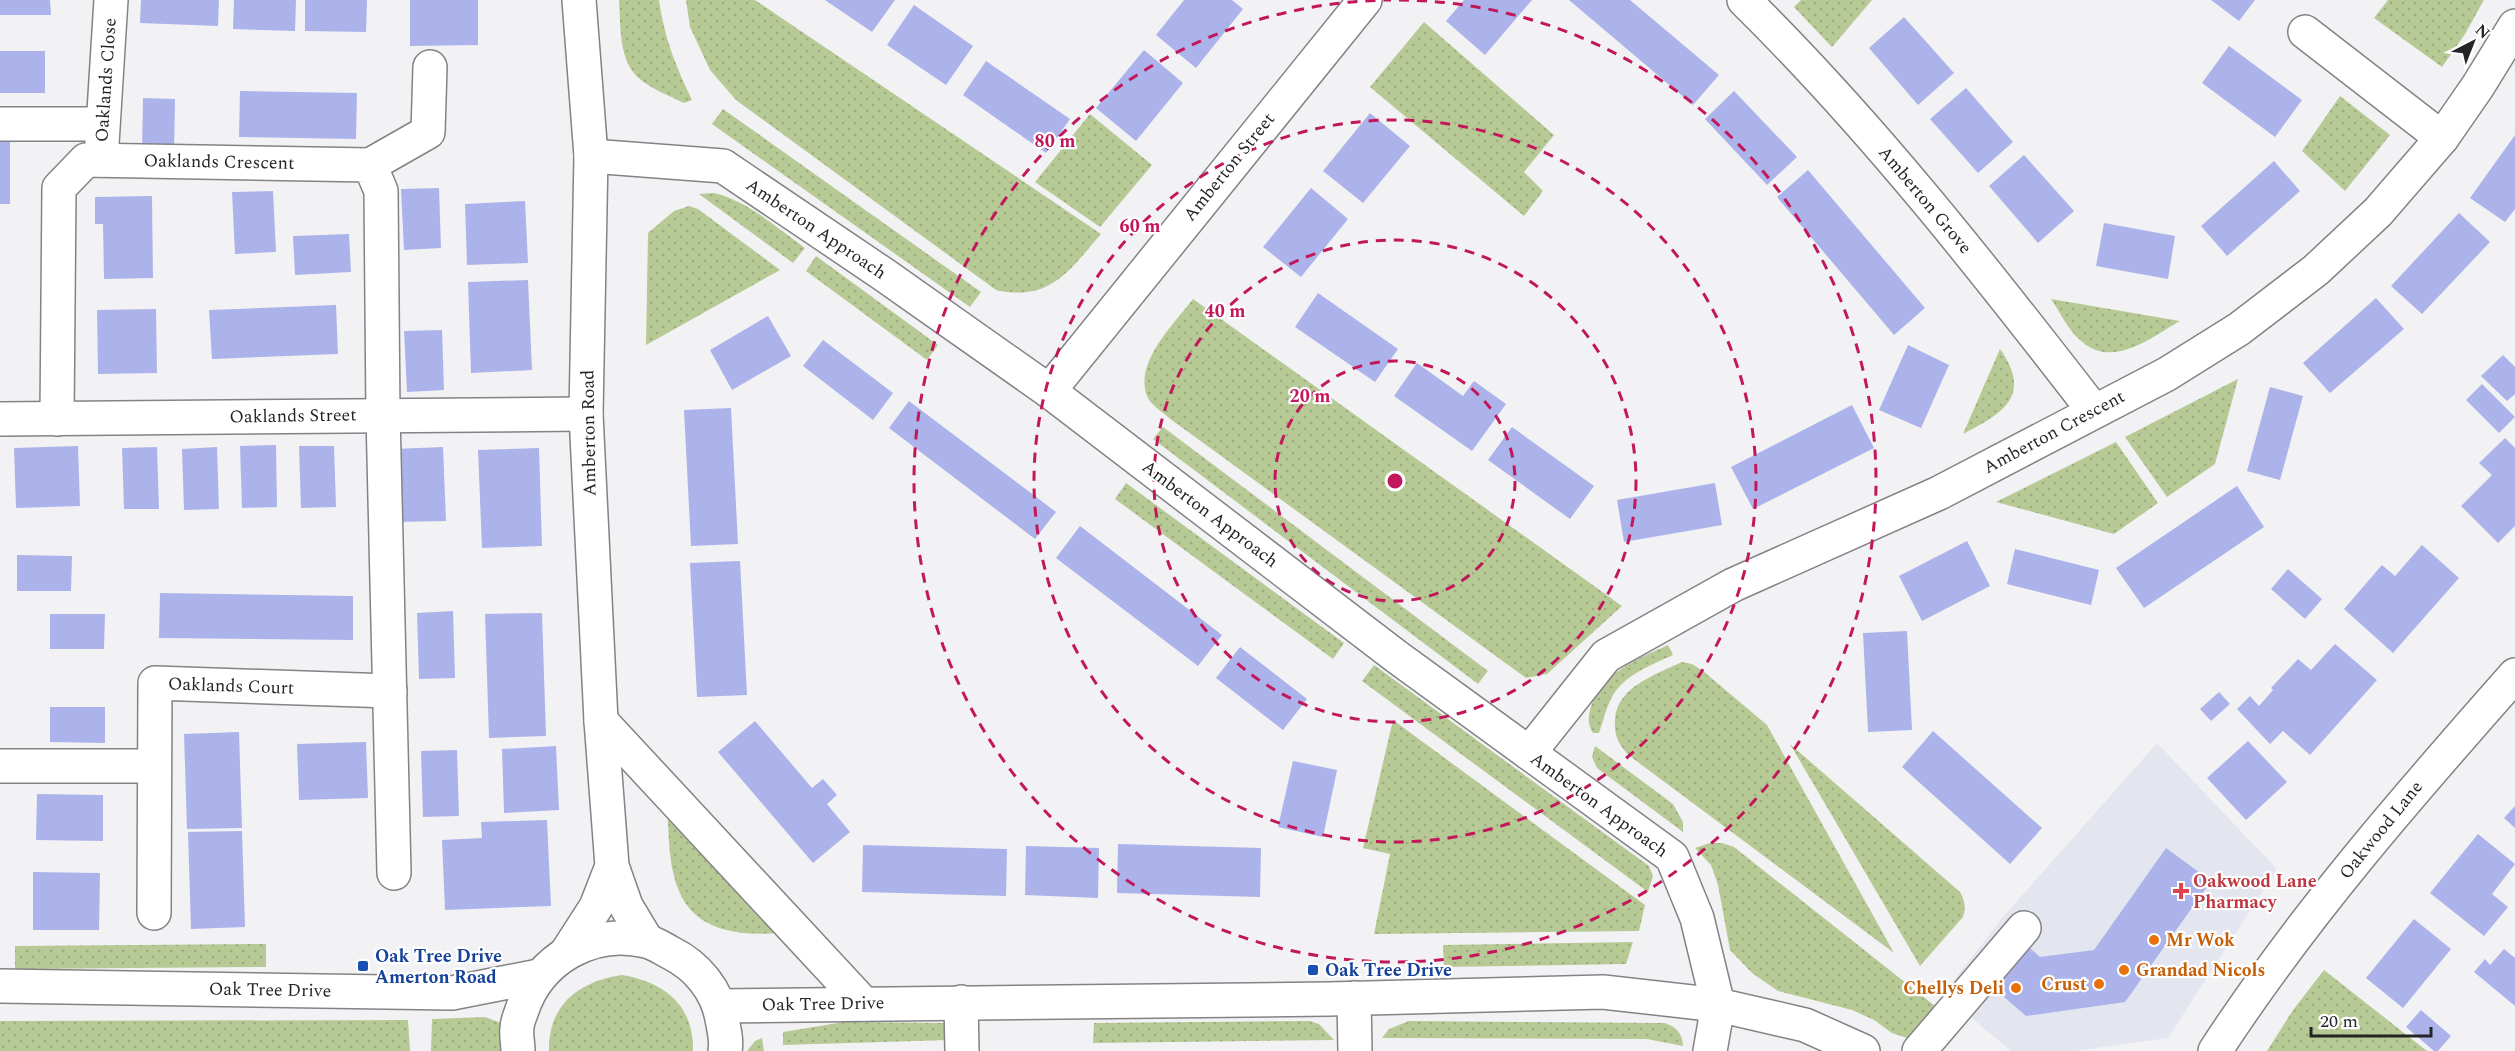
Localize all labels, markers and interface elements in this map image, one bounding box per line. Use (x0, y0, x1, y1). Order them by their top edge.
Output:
north arrow (2443, 12, 2503, 72)
street label: Oaklands Close (88, 17, 124, 143)
text: N (2469, 18, 2495, 45)
street label: Amberton Street (1177, 107, 1281, 227)
text: 80 m (1035, 128, 1075, 155)
street label: Amberton Grove (1872, 140, 1978, 260)
street label: Oaklands Crescent (143, 147, 295, 177)
street label: Amberton Approach (740, 172, 892, 286)
text: 60 m (1120, 213, 1160, 240)
text: 40 m (1205, 298, 1245, 325)
street label: Amberton Road (574, 370, 604, 496)
text: 20 m (1290, 383, 1330, 410)
street label: Amberton Crescent (1978, 383, 2130, 481)
street label: Oaklands Street (229, 401, 357, 431)
street label: Amberton Approach (1136, 454, 1284, 574)
centre of rings (1385, 471, 1405, 491)
street label: Oaklands Court (167, 670, 295, 702)
street label: Amberton Approach (1524, 746, 1674, 864)
street label: Oakwood Lane (2333, 775, 2429, 885)
place label: Oakwood Lane Pharmacy (2193, 868, 2317, 916)
marker: Oakwood Lane Pharmacy (2174, 884, 2188, 898)
place label: Mr Wok (2166, 927, 2235, 954)
marker: Mr Wok (2147, 933, 2161, 947)
place label: Oak Tree Drive Amerton Road (375, 943, 502, 991)
place label: Oak Tree Drive (1325, 957, 1452, 984)
place label: Grandad Nicols (2136, 957, 2265, 984)
marker: Oak Tree Drive Amerton Road (356, 959, 370, 973)
marker: Oak Tree Drive (1306, 963, 1320, 977)
marker: Grandad Nicols (2117, 963, 2131, 977)
place label: Crust (2041, 971, 2087, 998)
street label: Oak Tree Drive (209, 975, 331, 1005)
place label: Chellys Deli (1903, 975, 2004, 1002)
marker: Crust (2092, 977, 2106, 991)
marker: Chellys Deli (2009, 981, 2023, 995)
street label: Oak Tree Drive (762, 989, 884, 1019)
scale bar (2311, 1000, 2431, 1038)
text: 20 m (2320, 1008, 2358, 1035)

